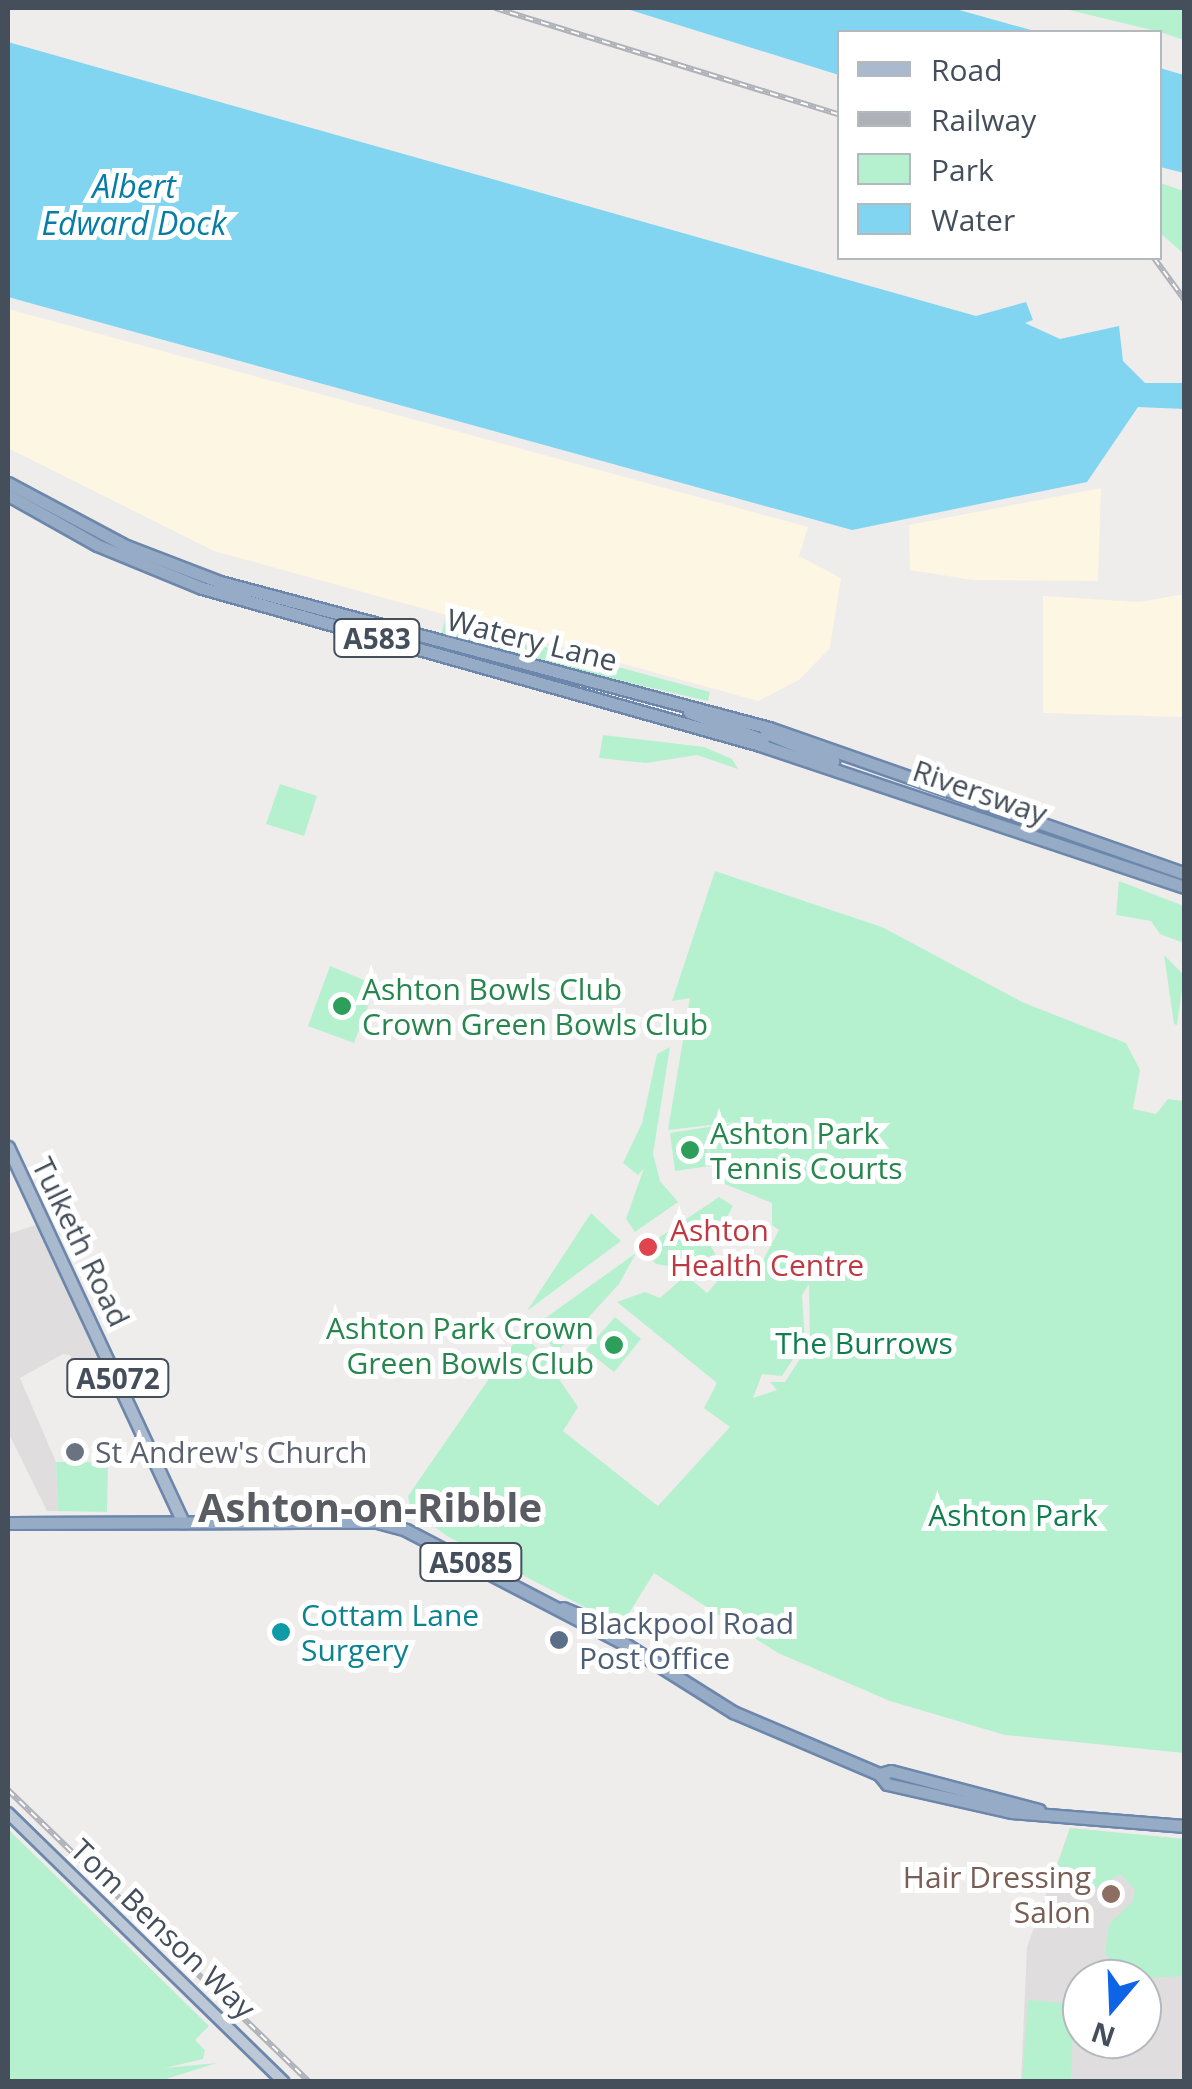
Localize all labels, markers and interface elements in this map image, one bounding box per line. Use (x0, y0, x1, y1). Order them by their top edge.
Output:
legend (837, 30, 1162, 260)
text: Road (931, 49, 1003, 90)
text: Railway (931, 99, 1036, 140)
text: Park (931, 149, 994, 190)
water label: Albert Edward Dock (42, 168, 226, 243)
text: Water (931, 199, 1015, 240)
street label: Watery Lane (443, 601, 621, 679)
road number: A583 (332, 615, 422, 661)
street label: Riversway (908, 752, 1052, 832)
place label: Ashton Bowls Club Crown Green Bowls Club (362, 971, 708, 1042)
marker: Ashton Bowls Club Crown Green Bowls Club (331, 995, 353, 1017)
place label: Ashton Park Tennis Courts (710, 1115, 902, 1186)
marker: Ashton Park Tennis Courts (679, 1139, 701, 1161)
street label: Tulketh Road (25, 1152, 137, 1332)
place label: Ashton Health Centre (670, 1212, 864, 1282)
marker: Ashton Health Centre (635, 1234, 661, 1260)
place label: Ashton Park Crown Green Bowls Club (326, 1310, 594, 1380)
park label: The Burrows (775, 1325, 953, 1361)
marker: Ashton Park Crown Green Bowls Club (603, 1334, 625, 1356)
road number: A5072 (66, 1355, 170, 1401)
place label: St Andrew's Church (95, 1434, 367, 1470)
marker: St Andrew's Church (64, 1441, 86, 1463)
district label: Ashton-on-Ribble (198, 1483, 542, 1531)
park label: Ashton Park (928, 1497, 1098, 1533)
road number: A5085 (418, 1539, 524, 1585)
place label: Cottam Lane Surgery (301, 1597, 479, 1668)
place label: Blackpool Road Post Office (579, 1605, 794, 1676)
marker: Cottam Lane Surgery (270, 1621, 292, 1643)
marker: Blackpool Road Post Office (548, 1629, 570, 1651)
street label: Tom Benson Way (63, 1832, 263, 2026)
place label: Hair Dressing Salon (903, 1859, 1091, 1930)
marker: Hair Dressing Salon (1100, 1883, 1122, 1905)
north arrow (1062, 1959, 1162, 2059)
text: N (1086, 2014, 1120, 2057)

